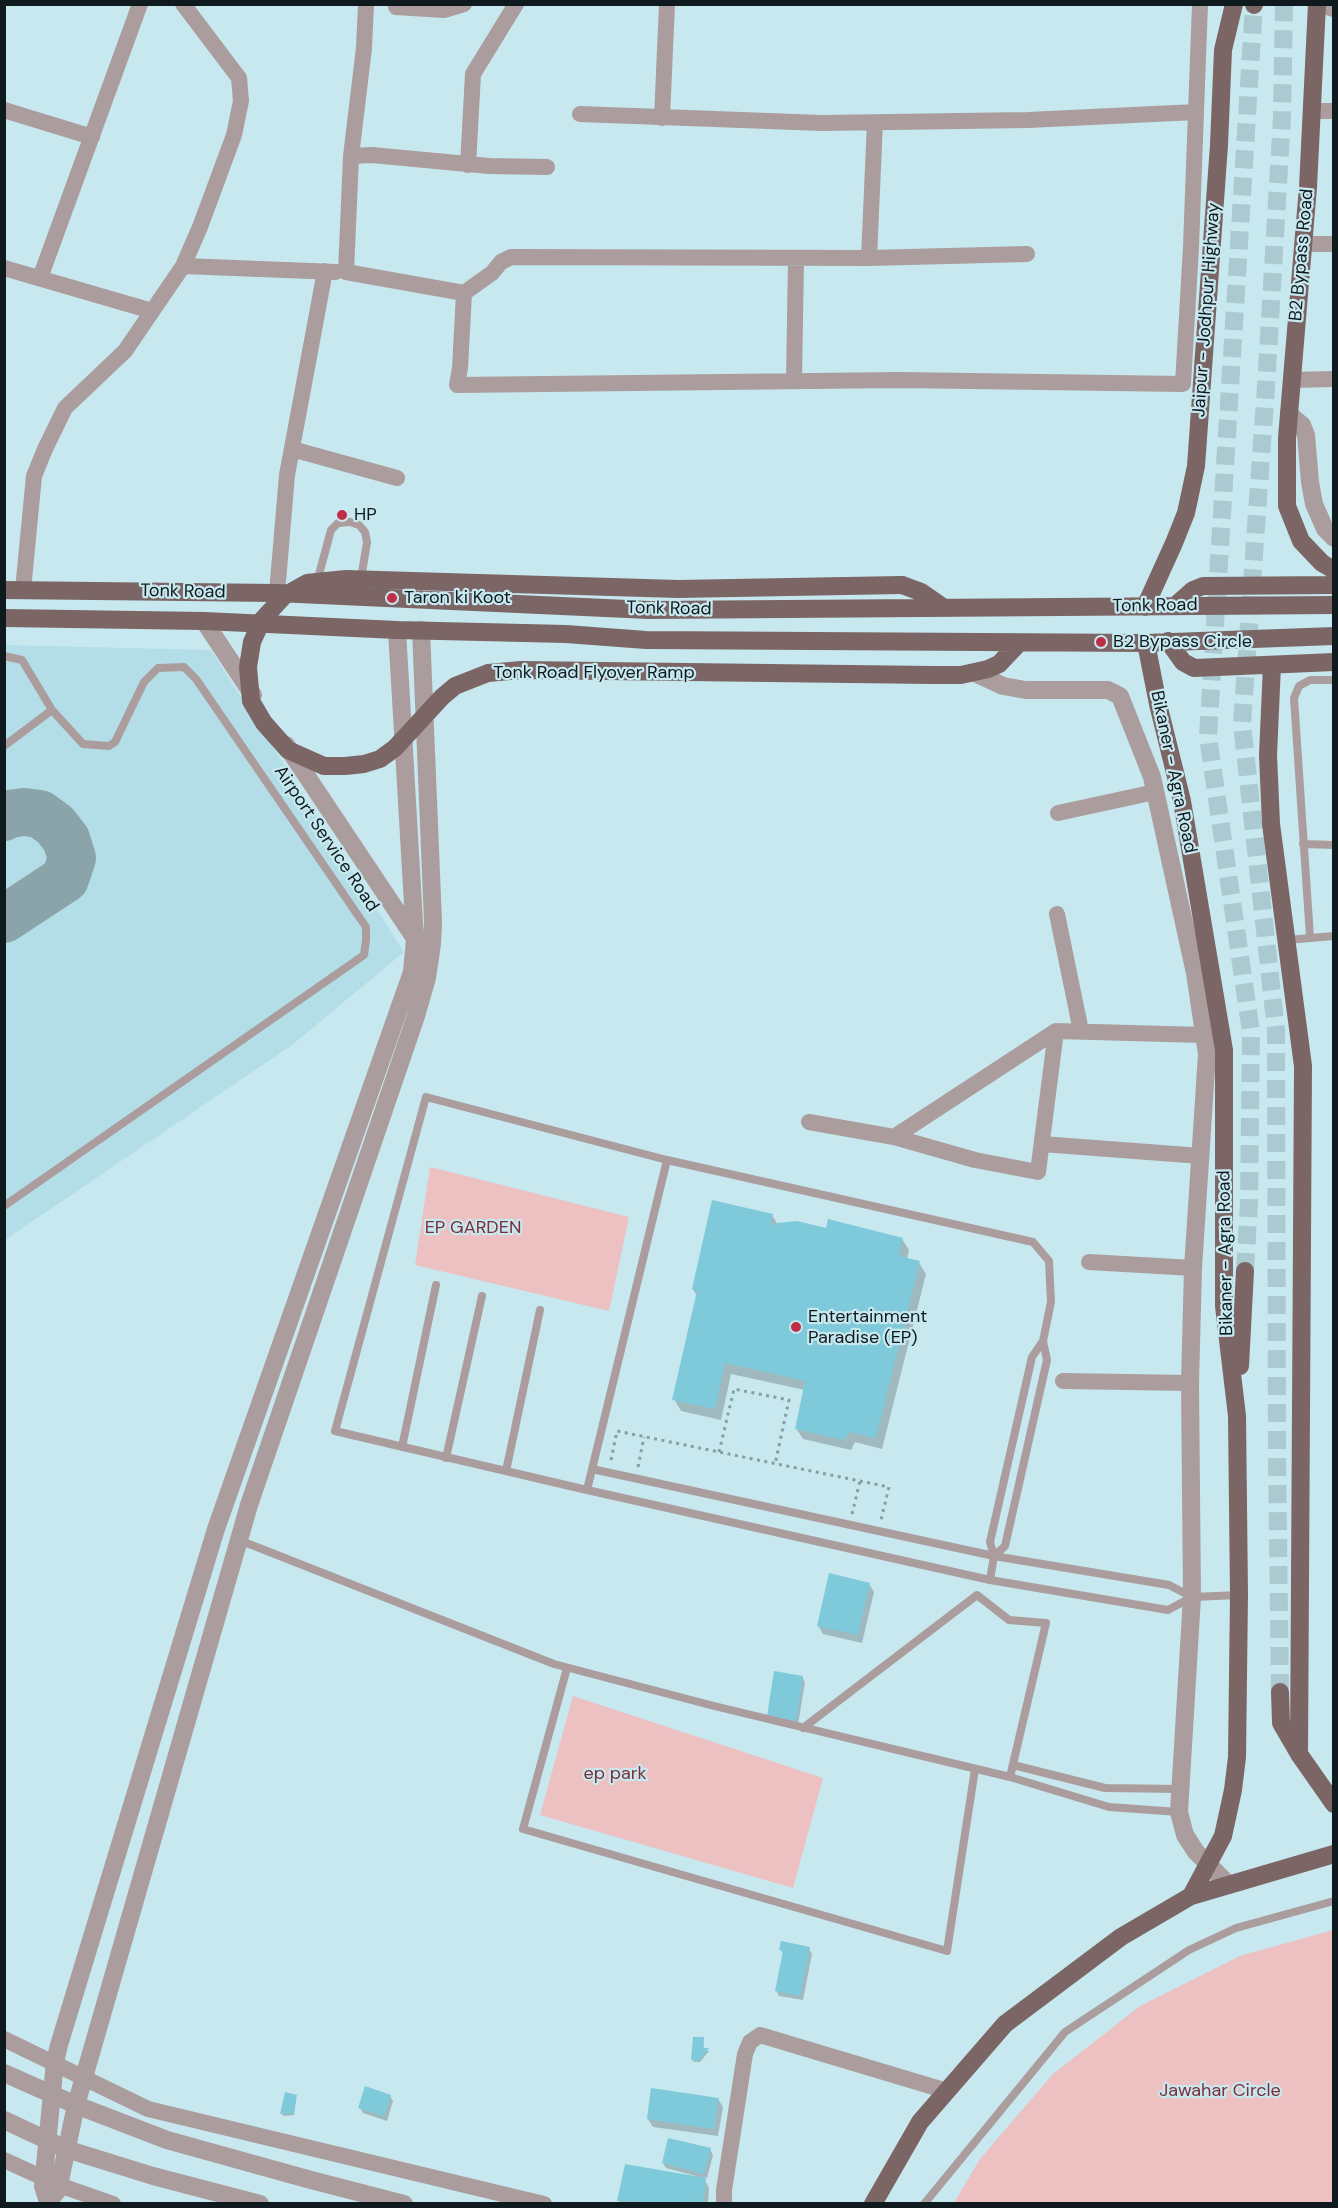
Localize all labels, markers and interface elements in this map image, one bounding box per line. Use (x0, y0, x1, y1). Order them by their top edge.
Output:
street label: B2 Bypass Road (1285, 188, 1319, 322)
street label: Jaipur - Jodhpur Highway (1189, 202, 1225, 418)
place label: HP (354, 504, 377, 526)
marker: HP (335, 508, 349, 522)
street label: Tonk Road (140, 580, 226, 604)
place label: Taron ki Koot (404, 587, 511, 609)
marker: Taron ki Koot (385, 591, 399, 605)
street label: Tonk Road (1112, 594, 1198, 618)
street label: Tonk Road (626, 597, 712, 621)
place label: B2 Bypass Circle (1113, 631, 1252, 653)
marker: B2 Bypass Circle (1094, 635, 1108, 649)
street label: Tonk Road Flyover Ramp (493, 662, 695, 684)
street label: Bikaner - Agra Road (1145, 689, 1201, 855)
street label: Airport Service Road (269, 762, 383, 916)
street label: Bikaner - Agra Road (1214, 1170, 1238, 1336)
park label: EP GARDEN (425, 1217, 521, 1239)
place label: Entertainment Paradise (EP) (808, 1306, 927, 1348)
marker: Entertainment Paradise (EP) (789, 1320, 803, 1334)
park label: ep park (583, 1763, 647, 1785)
park label: Jawahar Circle (1159, 2080, 1281, 2102)

